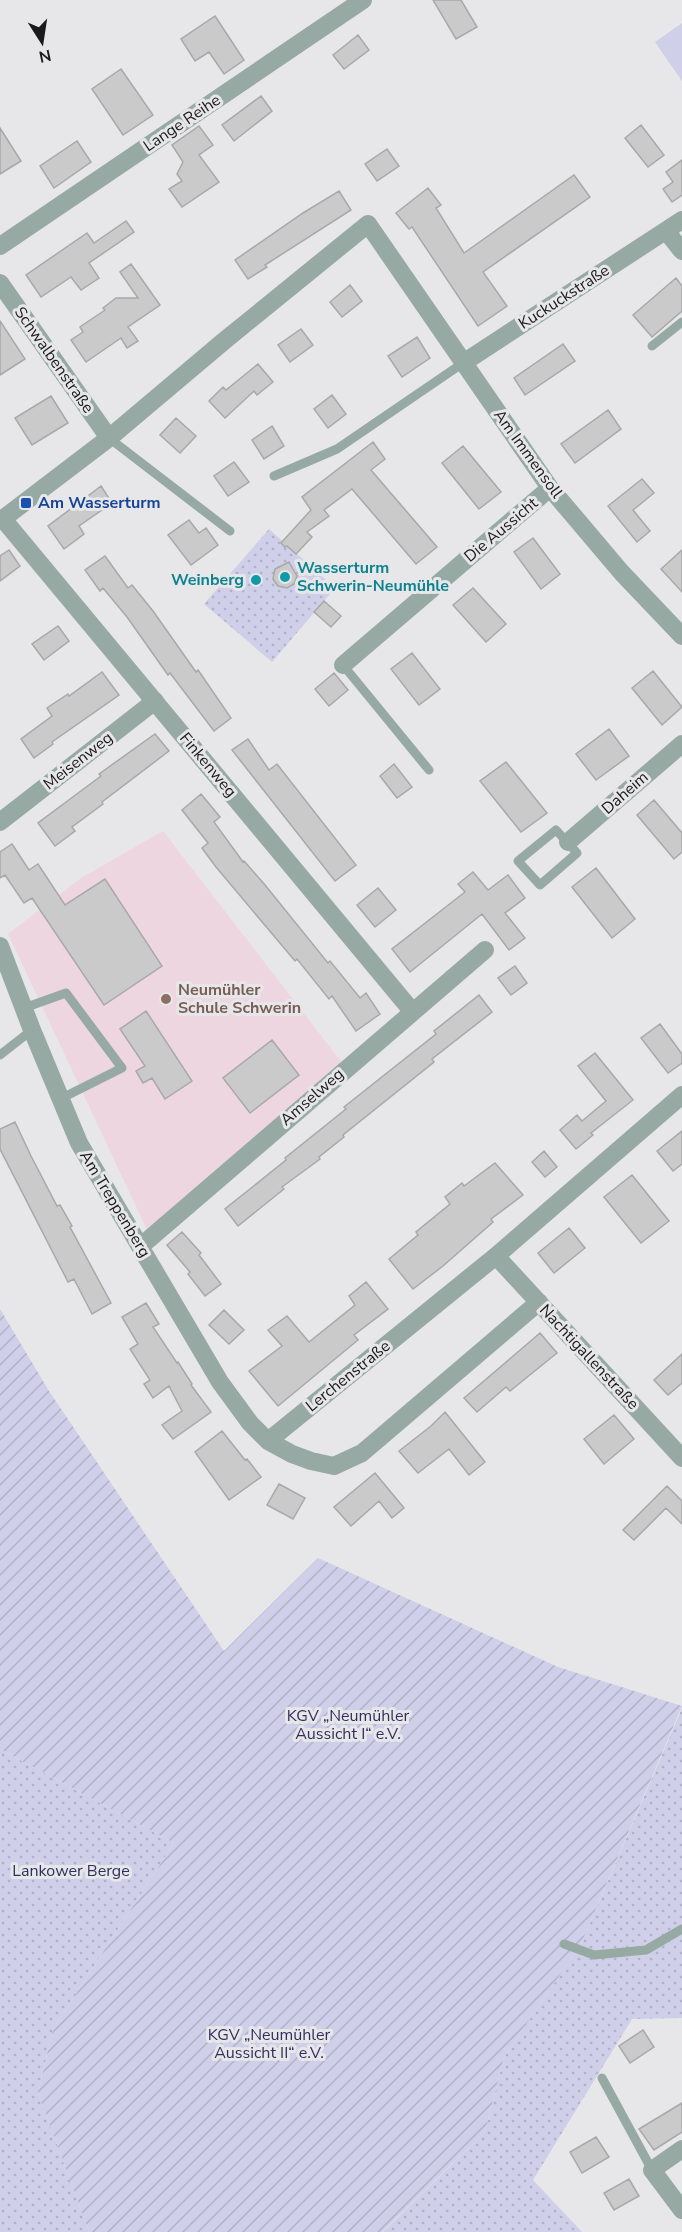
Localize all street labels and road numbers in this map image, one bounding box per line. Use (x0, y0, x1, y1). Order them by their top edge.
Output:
street label: Lange Reihe (139, 89, 225, 157)
street label: Kuckuckstraße (514, 259, 614, 335)
street label: Schwalbenstraße (9, 302, 99, 418)
street label: Am Immensoll (488, 405, 568, 503)
street label: Die Aussicht (459, 492, 543, 567)
street label: Meisenweg (39, 727, 117, 795)
street label: Finkenweg (174, 728, 242, 802)
street label: Daheim (597, 767, 653, 819)
street label: Amselweg (276, 1063, 348, 1131)
street label: Am Treppenberg (74, 1146, 156, 1262)
street label: Nachtigallenstraße (534, 1300, 644, 1414)
street label: Lerchenstraße (301, 1335, 395, 1417)

